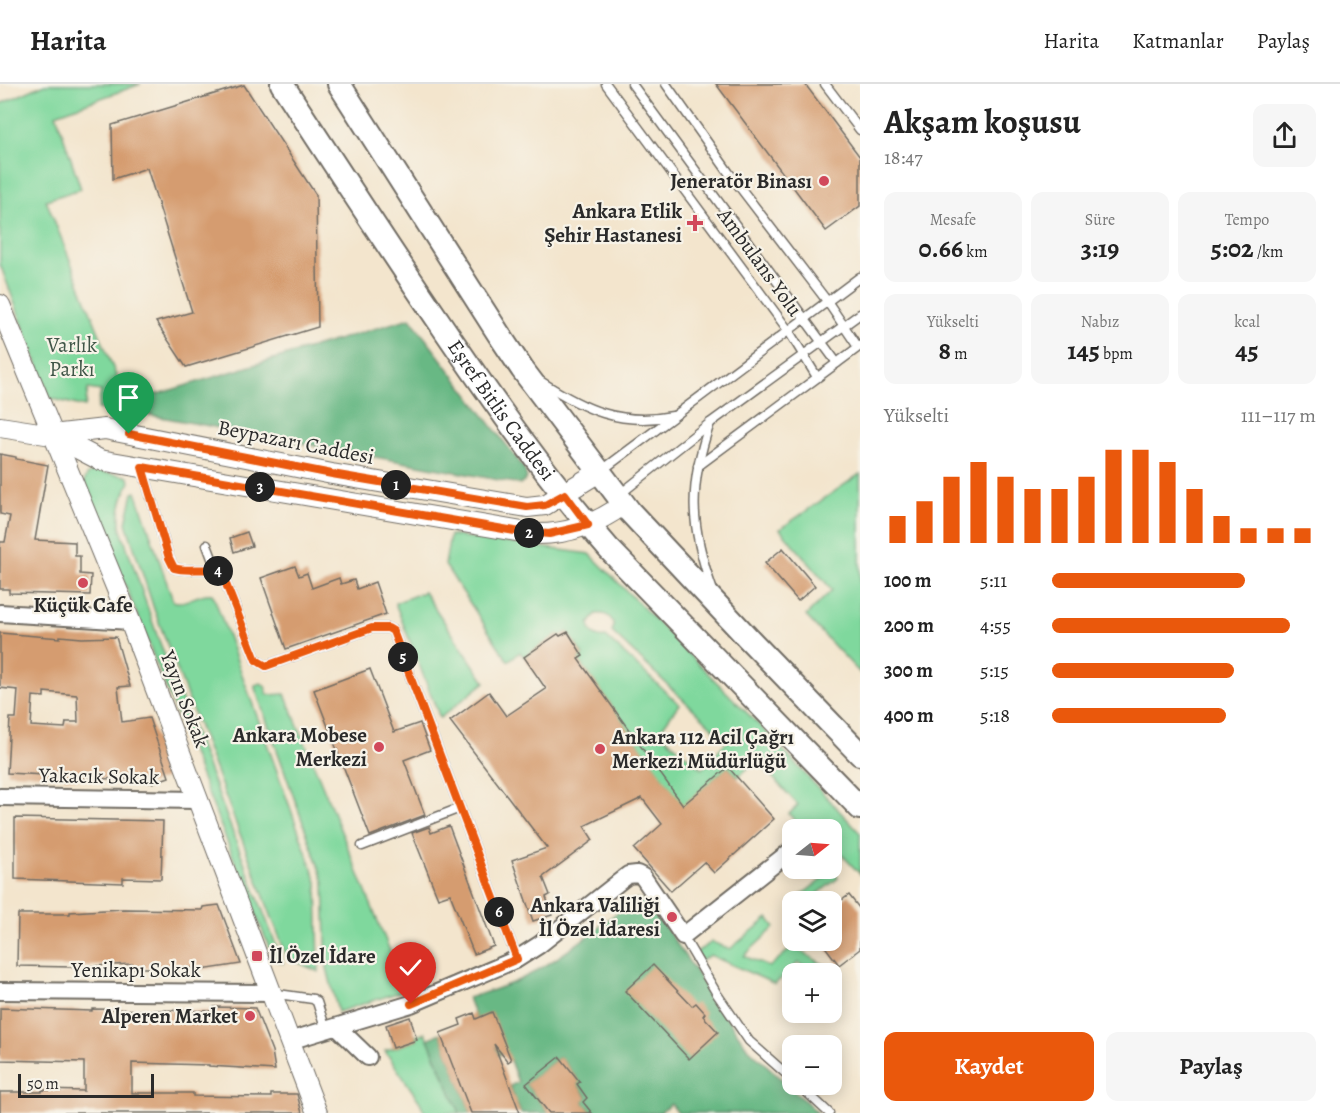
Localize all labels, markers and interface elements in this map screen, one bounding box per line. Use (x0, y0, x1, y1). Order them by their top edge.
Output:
text: Harita (30, 22, 107, 60)
text: Harita (1043, 27, 1099, 55)
text: Katmanlar (1132, 27, 1224, 55)
text: Paylaş (1257, 27, 1310, 55)
text: Akşam koşusu (884, 99, 1081, 144)
button: share (1253, 104, 1316, 167)
text: 18:47 (884, 144, 923, 171)
place label: Jeneratör Binası (670, 167, 812, 195)
marker: Jeneratör Binası (817, 174, 831, 188)
place label: Ankara Etlik Şehir Hastanesi (544, 197, 682, 249)
street label: Ambulans Yolu (711, 201, 809, 322)
text: Mesafe (930, 209, 976, 231)
text: Süre (1085, 209, 1115, 231)
text: Tempo (1225, 209, 1269, 231)
marker: Ankara Etlik Şehir Hastanesi (686, 214, 704, 232)
text: 0.66 (919, 231, 963, 266)
text: 3:19 (1081, 231, 1119, 266)
text: 5:02 (1211, 231, 1254, 266)
text: km (963, 241, 987, 263)
text: /km (1254, 241, 1283, 263)
text: Yükselti (927, 311, 979, 333)
text: Nabız (1081, 311, 1119, 333)
text: kcal (1234, 311, 1260, 333)
park label: Varlık Parkı (46, 331, 98, 383)
text: 8 (939, 333, 951, 368)
text: 145 (1067, 333, 1100, 368)
text: 45 (1235, 333, 1259, 368)
street label: Eşref Bitlis Caddesi (441, 334, 562, 486)
text: m (951, 343, 967, 365)
text: bpm (1100, 343, 1133, 365)
pin (103, 372, 154, 434)
icon: arrive (112, 381, 145, 414)
text: Yükselti (884, 402, 949, 429)
text: 111–117 m (1241, 402, 1316, 429)
street label: Beypazarı Caddesi (215, 413, 377, 471)
pin: 1 (381, 470, 411, 500)
pin: 3 (245, 472, 275, 502)
text: 1 (393, 474, 399, 496)
text: 3 (257, 476, 263, 498)
pin: 2 (514, 518, 544, 548)
text: 2 (525, 522, 533, 544)
pin: 4 (203, 556, 233, 586)
text: 4 (214, 560, 222, 582)
text: 100 m (884, 567, 932, 594)
text: 5:11 (980, 567, 1007, 594)
marker: Küçük Cafe (76, 576, 90, 590)
place label: Küçük Cafe (33, 591, 133, 619)
text: 200 m (884, 612, 934, 639)
text: 4:55 (980, 612, 1011, 639)
pin: 5 (388, 642, 418, 672)
street label: Yayın Sokak (153, 646, 217, 752)
text: 5 (400, 646, 406, 668)
text: 300 m (884, 657, 933, 684)
text: 5:15 (980, 657, 1009, 684)
text: 400 m (884, 702, 934, 729)
text: 5:18 (980, 702, 1010, 729)
place label: Ankara Mobese Merkezi (232, 721, 367, 773)
place label: Ankara 112 Acil Çağrı Merkezi Müdürlüğü (611, 723, 794, 775)
marker: Ankara Mobese Merkezi (372, 740, 386, 754)
marker: Ankara 112 Acil Çağrı Merkezi Müdürlüğü (593, 742, 607, 756)
street label: Yakacık Sokak (38, 761, 160, 791)
north arrow (782, 819, 842, 879)
map controls (782, 819, 842, 1095)
place label: Ankara Valiliği İl Özel İdaresi (530, 891, 660, 943)
button: layers (782, 891, 842, 951)
pin: 6 (484, 897, 514, 927)
text: 6 (495, 901, 503, 923)
marker: Ankara Valiliği İl Özel İdaresi (665, 910, 679, 924)
place label: İl Özel İdare (269, 942, 376, 970)
pin (385, 942, 436, 1004)
marker: İl Özel İdare (250, 949, 264, 963)
icon: check (394, 951, 427, 984)
street label: Yenikapı Sokak (70, 956, 201, 984)
button: + (782, 963, 842, 1023)
place label: Alperen Market (101, 1002, 238, 1030)
marker: Alperen Market (243, 1009, 257, 1023)
button: Kaydet (884, 1032, 1094, 1101)
button: Paylaş (1106, 1032, 1316, 1101)
button: − (782, 1035, 842, 1095)
scale bar (18, 1071, 154, 1098)
text: 50 m (27, 1073, 59, 1095)

